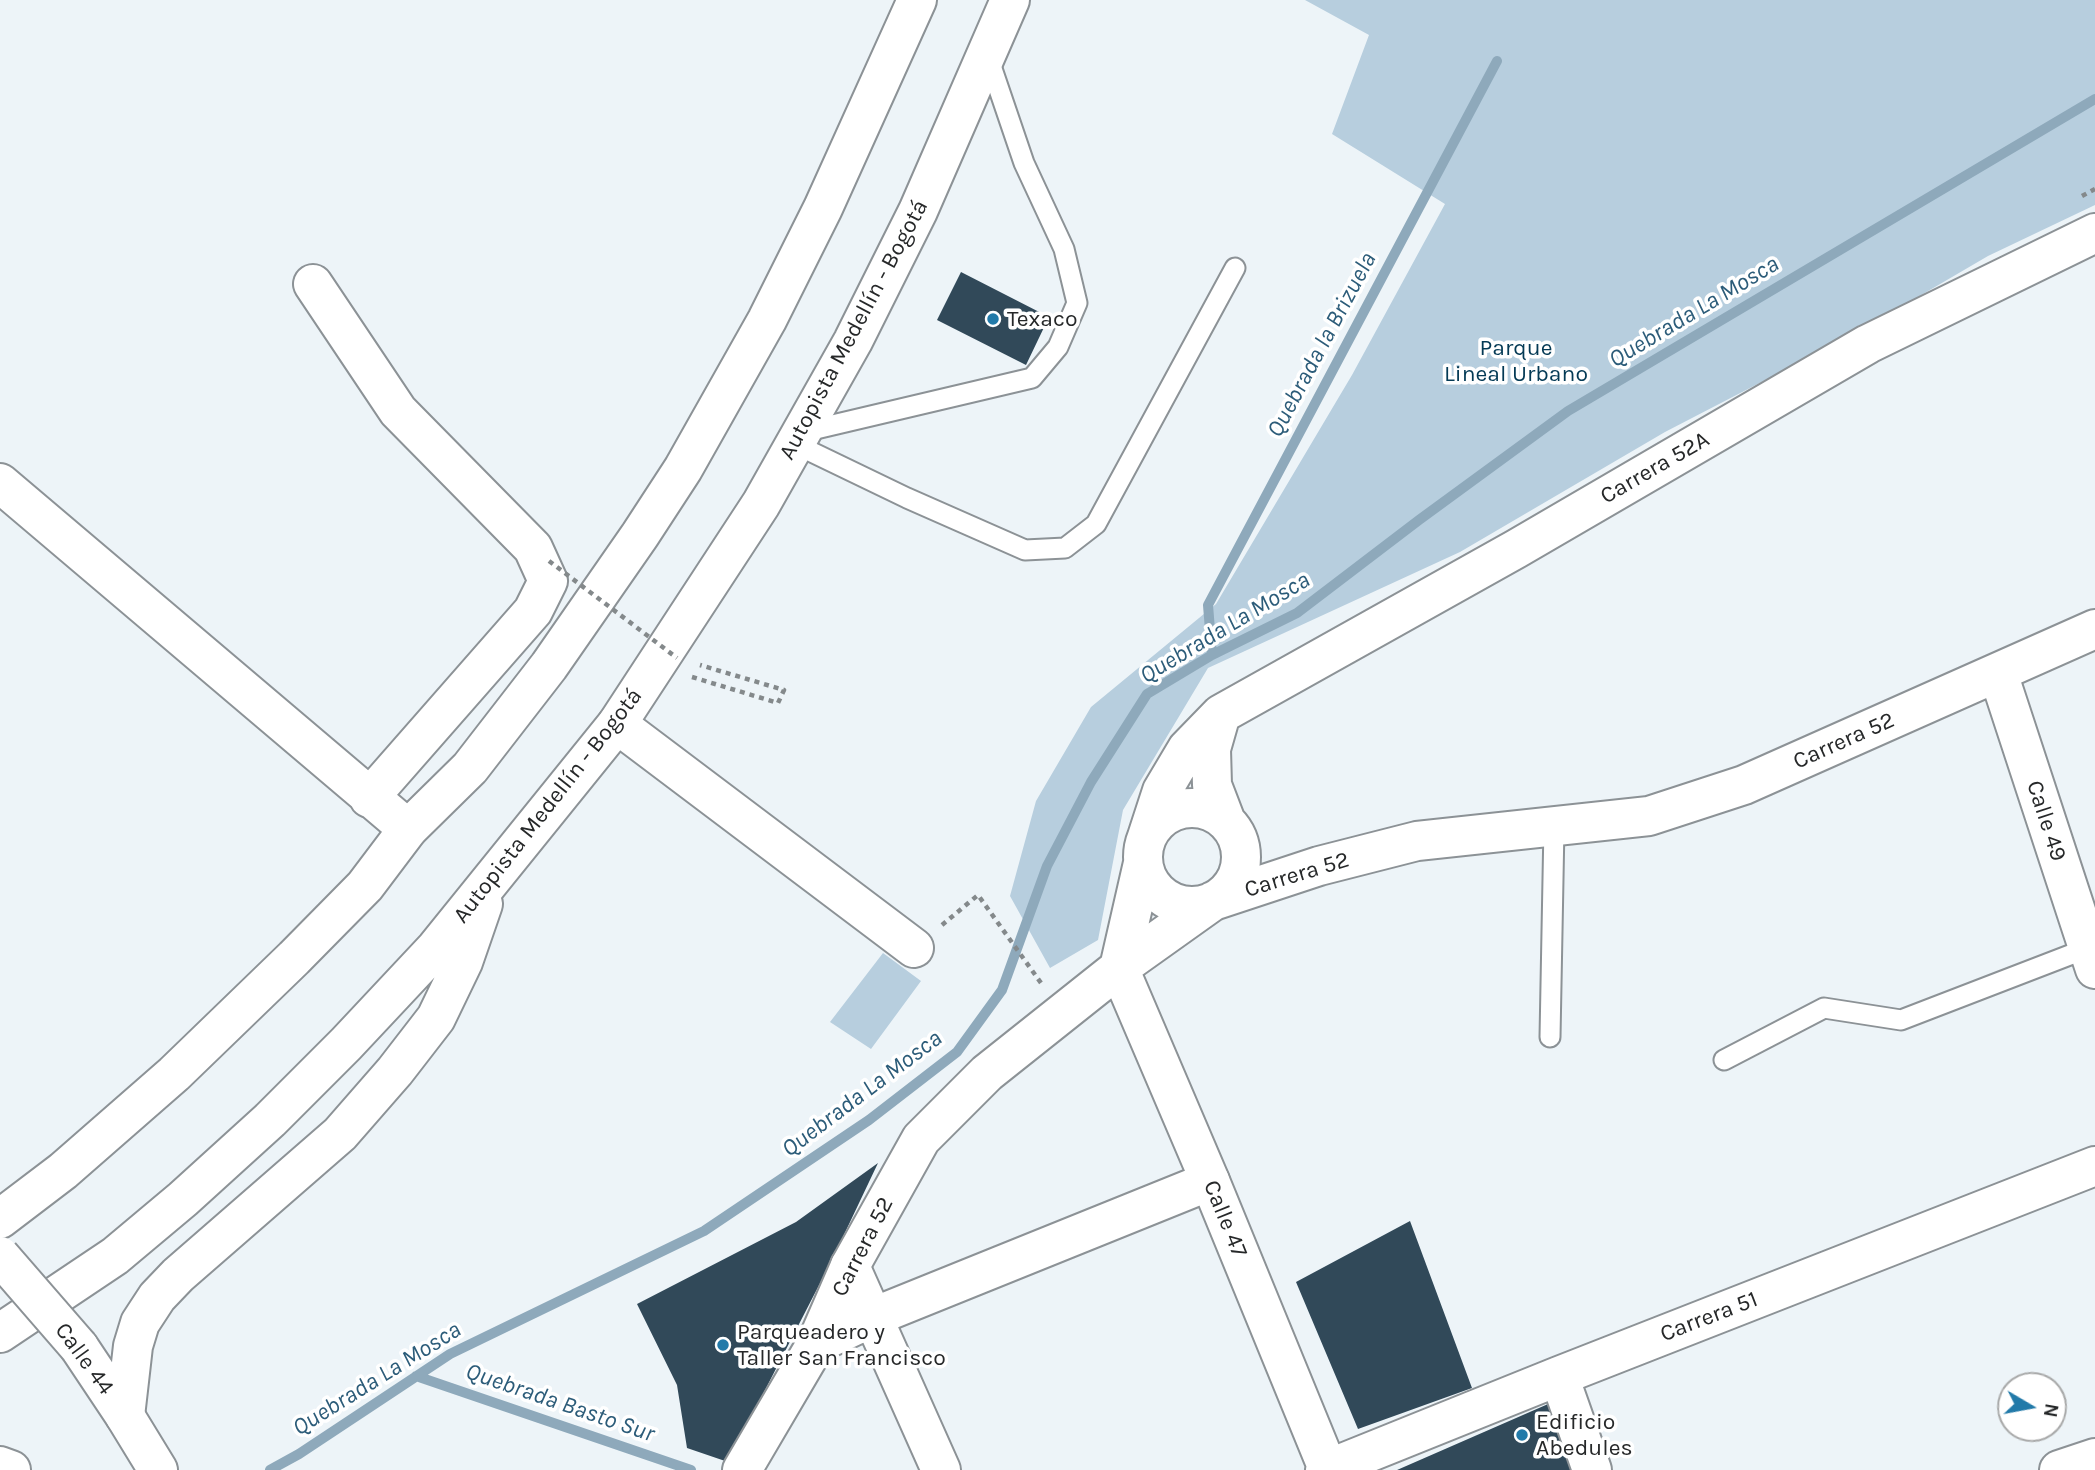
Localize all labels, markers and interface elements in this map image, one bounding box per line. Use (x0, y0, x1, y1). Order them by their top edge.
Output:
street label: Autopista Medellín - Bogotá (774, 195, 934, 465)
water label: Quebrada la Brizuela (1261, 248, 1383, 442)
water label: Quebrada La Mosca (1604, 250, 1784, 374)
place label: Texaco (1007, 305, 1077, 333)
marker: Texaco (985, 311, 1001, 327)
park label: Parque Lineal Urbano (1444, 334, 1588, 388)
street label: Carrera 52A (1596, 426, 1714, 510)
water label: Quebrada La Mosca (1135, 566, 1315, 690)
street label: Autopista Medellín - Bogotá (448, 683, 648, 929)
street label: Carrera 52 (1789, 706, 1899, 776)
street label: Calle 49 (2020, 777, 2072, 865)
street label: Carrera 52 (1241, 846, 1353, 904)
water label: Quebrada La Mosca (776, 1024, 948, 1164)
street label: Calle 47 (1197, 1176, 1253, 1262)
street label: Carrera 52 (826, 1193, 900, 1301)
street label: Carrera 51 (1656, 1286, 1762, 1348)
water label: Quebrada La Mosca (287, 1316, 467, 1442)
street label: Calle 44 (49, 1317, 119, 1401)
place label: Parqueadero y Taller San Francisco (737, 1318, 946, 1372)
marker: Parqueadero y Taller San Francisco (715, 1337, 731, 1353)
water label: Quebrada Basto Sur (462, 1357, 658, 1449)
north arrow (1997, 1372, 2067, 1442)
text: N (2039, 1402, 2063, 1419)
place label: Edificio Abedules (1536, 1408, 1633, 1462)
marker: Edificio Abedules (1514, 1427, 1530, 1443)

